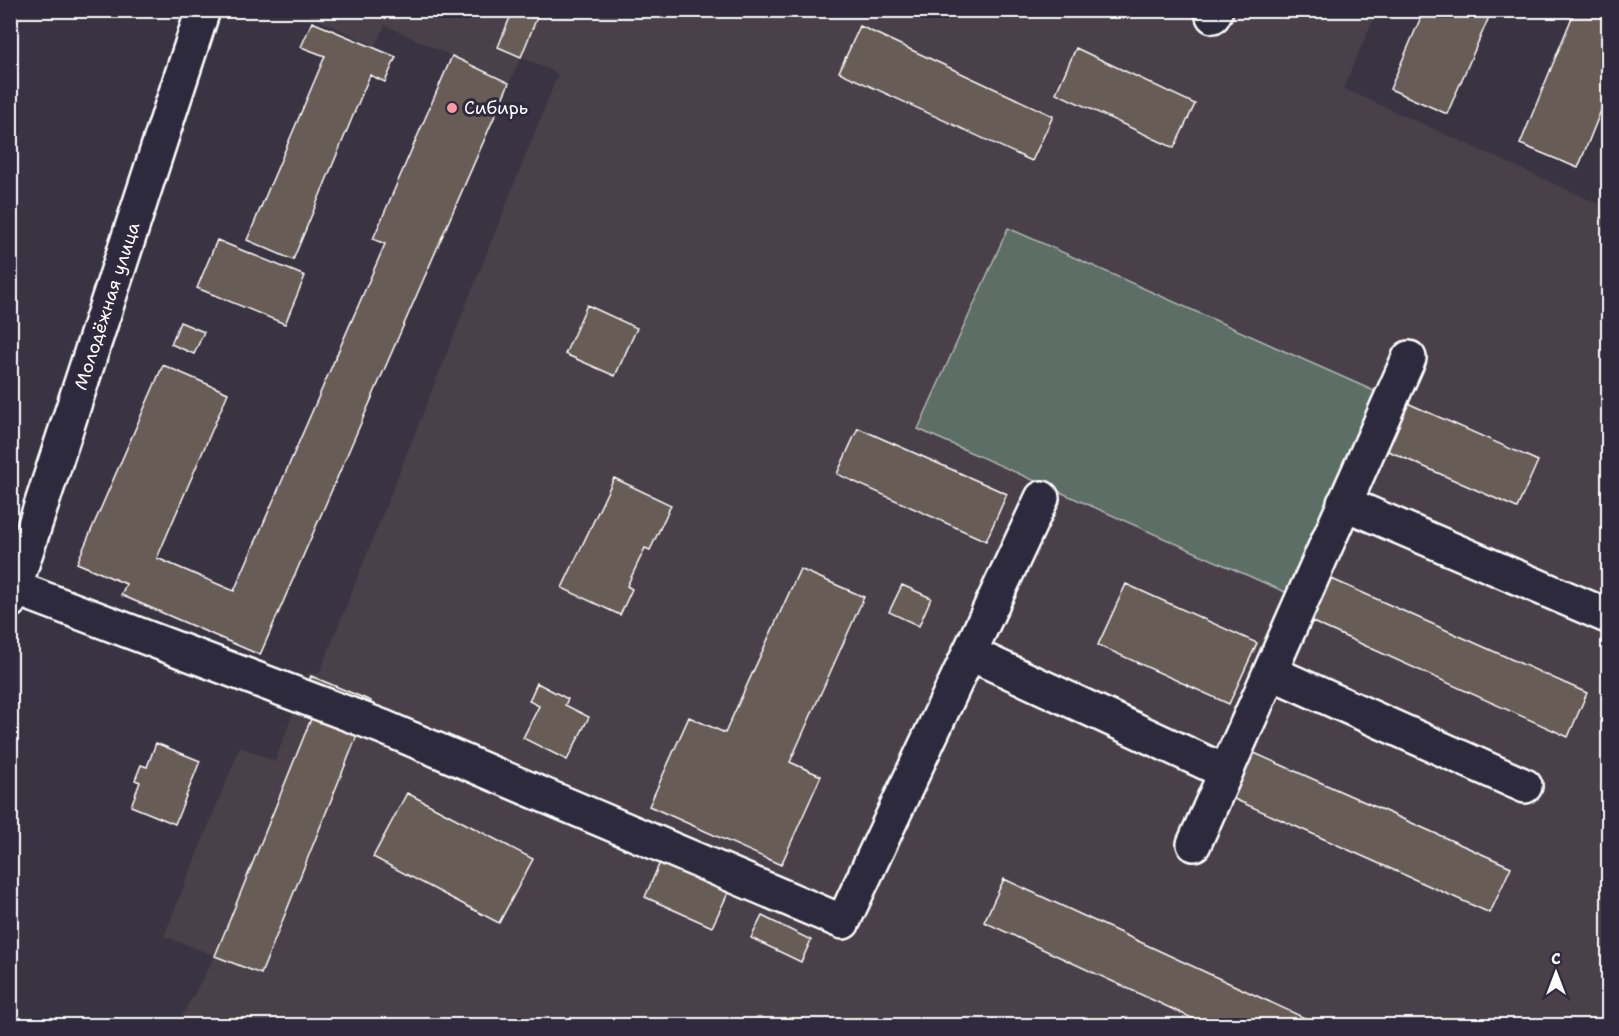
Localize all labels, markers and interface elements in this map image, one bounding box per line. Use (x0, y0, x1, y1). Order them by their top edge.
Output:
place label: Сибирь (464, 96, 528, 120)
marker: Сибирь (445, 101, 459, 115)
street label: Молодёжная улица (69, 219, 145, 393)
north arrow (1526, 943, 1586, 1003)
text: С (1551, 948, 1561, 969)

